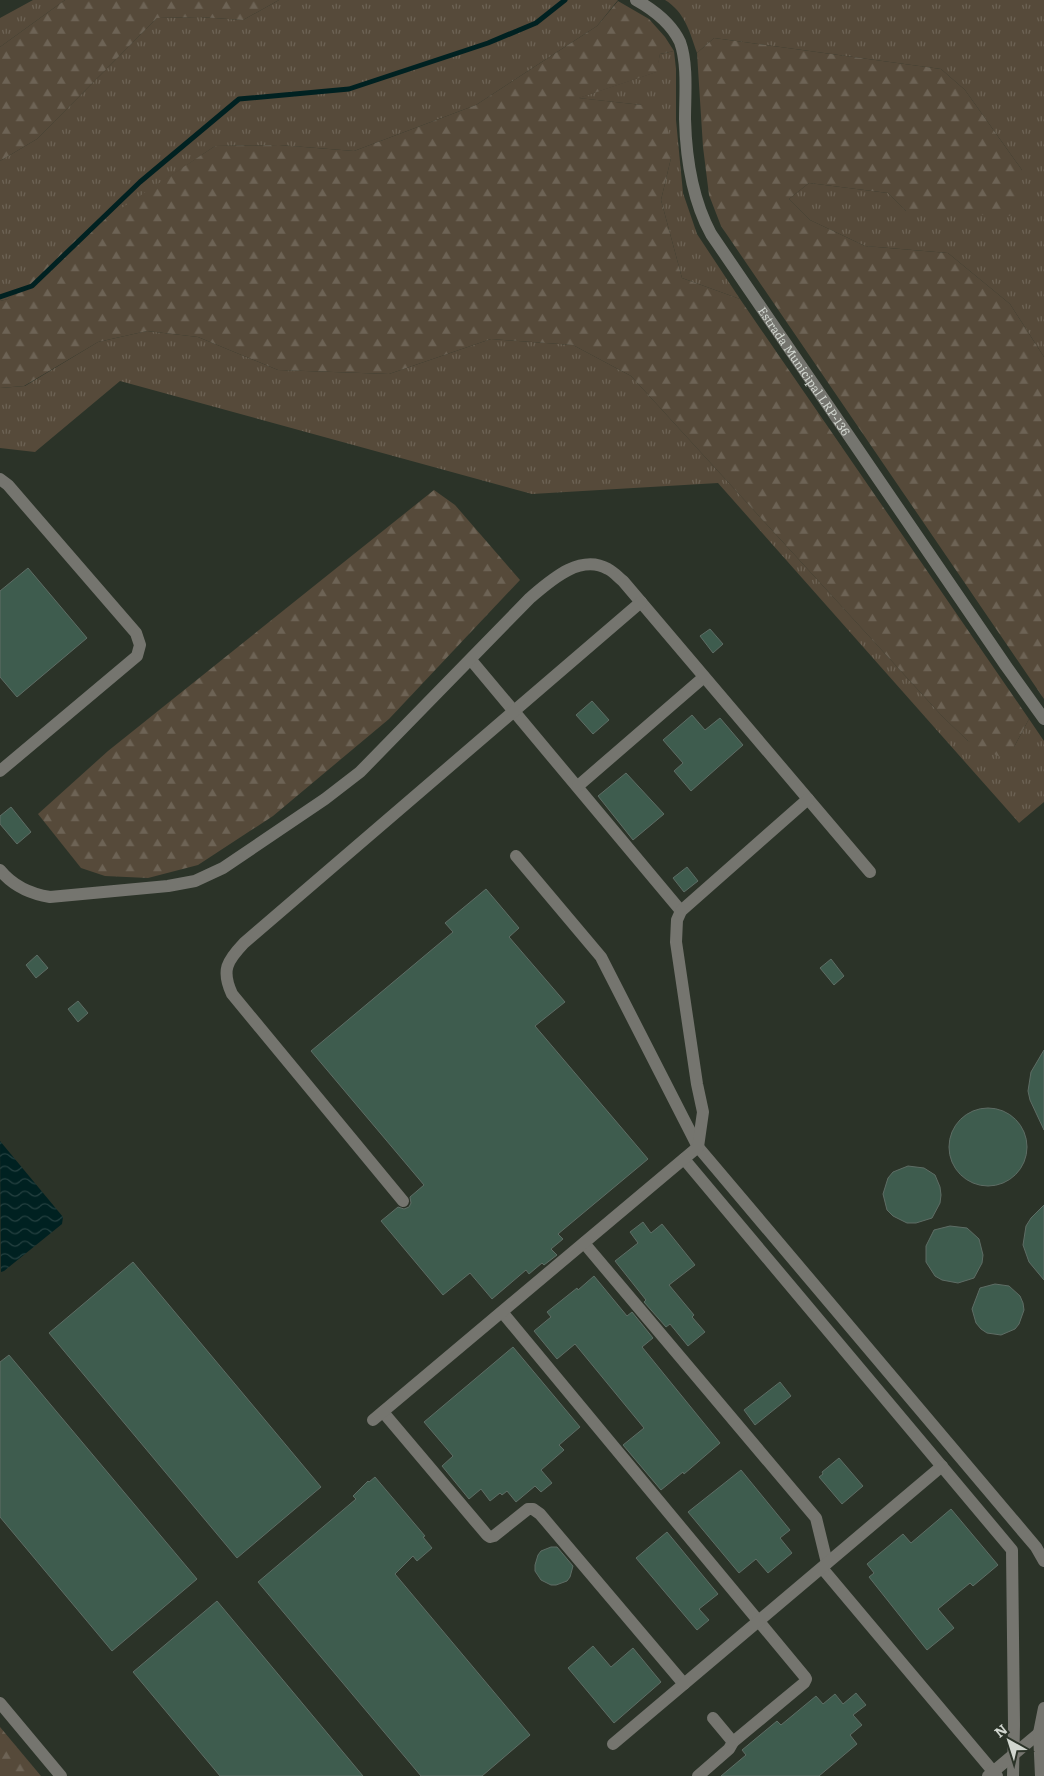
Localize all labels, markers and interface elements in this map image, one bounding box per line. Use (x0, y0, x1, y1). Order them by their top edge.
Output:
street label: Estrada Municipal LRP-136 (754, 303, 855, 439)
north arrow (984, 1716, 1034, 1766)
text: N (989, 1718, 1011, 1742)

